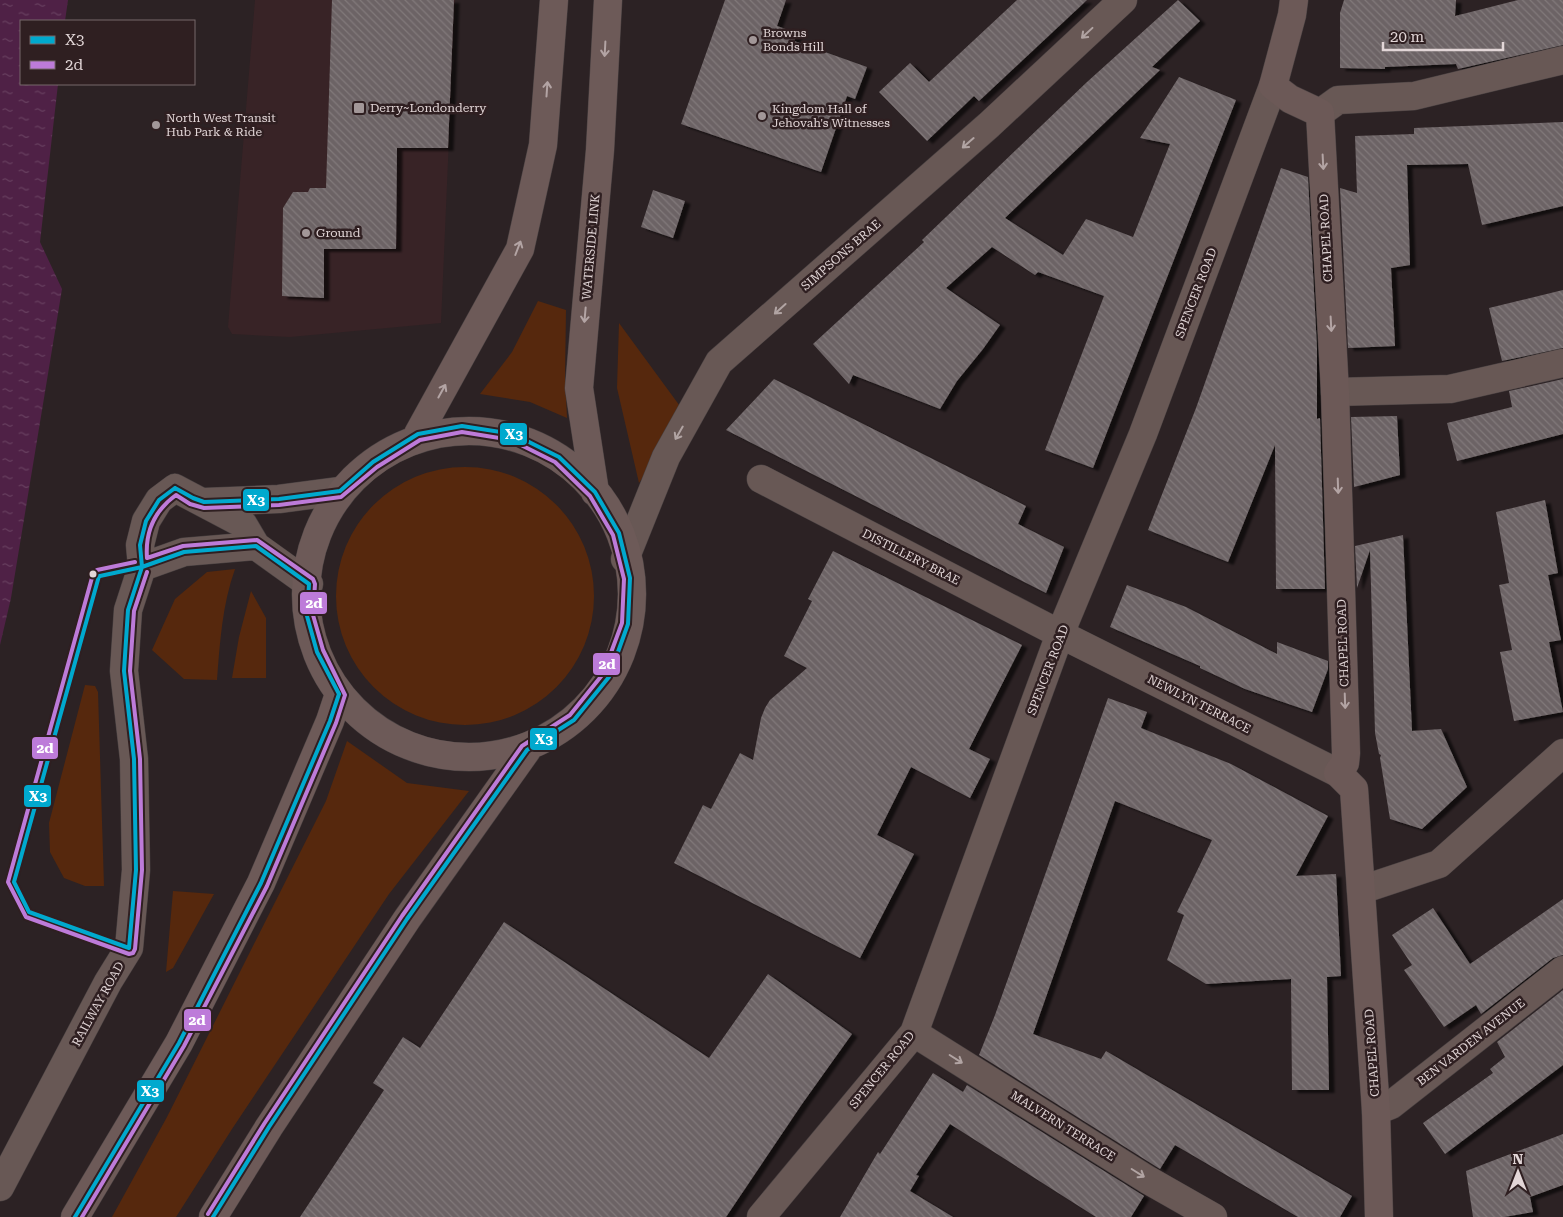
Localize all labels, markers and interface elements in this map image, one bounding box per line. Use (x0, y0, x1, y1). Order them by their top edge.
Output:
legend (20, 20, 195, 85)
scale bar (1383, 20, 1503, 52)
place label: Browns Bonds Hill (763, 26, 824, 54)
one-way arrow (1081, 27, 1094, 39)
text: 20 m (1390, 28, 1425, 46)
text: X3 (65, 31, 85, 49)
marker: Browns Bonds Hill (747, 34, 759, 46)
one-way arrow (601, 40, 610, 56)
text: 2d (65, 56, 83, 74)
one-way arrow (542, 81, 552, 97)
marker: Derry~Londonderry (352, 101, 366, 115)
place label: Derry~Londonderry (370, 101, 487, 115)
place label: Kingdom Hall of Jehovah's Witnesses (772, 102, 890, 130)
marker: Kingdom Hall of Jehovah's Witnesses (756, 110, 768, 122)
place label: North West Transit Hub Park & Ride (166, 111, 276, 139)
marker: North West Transit Hub Park & Ride (150, 119, 162, 131)
one-way arrow (961, 138, 974, 149)
one-way arrow (1318, 154, 1327, 170)
street label: WATERSIDE LINK (579, 193, 603, 300)
street label: CHAPEL ROAD (1317, 194, 1335, 282)
street label: SIMPSONS BRAE (798, 217, 884, 293)
place label: Ground (316, 226, 361, 240)
marker: Ground (300, 227, 312, 239)
one-way arrow (514, 241, 524, 256)
street label: SPENCER ROAD (1172, 246, 1220, 340)
one-way arrow (774, 303, 787, 315)
one-way arrow (580, 307, 590, 323)
one-way arrow (1326, 316, 1336, 332)
one-way arrow (437, 384, 447, 399)
line badge: X3 (499, 422, 528, 446)
one-way arrow (674, 425, 684, 440)
text: X3 (505, 426, 523, 442)
one-way arrow (1333, 478, 1342, 494)
line badge: X3 (242, 488, 270, 512)
text: X3 (247, 492, 265, 508)
street label: DISTILLERY BRAE (860, 526, 962, 588)
unlabelled marker (88, 569, 98, 579)
line badge: 2d (299, 591, 328, 615)
text: 2d (305, 595, 323, 611)
street label: CHAPEL ROAD (1334, 599, 1352, 687)
street label: SPENCER ROAD (1024, 623, 1072, 717)
line badge: 2d (592, 652, 621, 676)
text: 2d (598, 656, 616, 672)
street label: NEWLYN TERRACE (1145, 672, 1253, 736)
one-way arrow (1340, 693, 1349, 709)
line badge: X3 (529, 727, 558, 751)
text: X3 (535, 731, 553, 747)
line badge: 2d (31, 736, 59, 760)
text: 2d (36, 740, 54, 756)
line badge: X3 (23, 784, 52, 808)
text: X3 (29, 788, 47, 804)
street label: RAILWAY ROAD (69, 959, 127, 1049)
street label: BEN VARDEN AVENUE (1414, 996, 1528, 1088)
line badge: 2d (183, 1008, 212, 1032)
street label: CHAPEL ROAD (1362, 1009, 1382, 1097)
text: 2d (188, 1012, 206, 1028)
street label: SPENCER ROAD (847, 1029, 917, 1111)
one-way arrow (948, 1055, 962, 1065)
line badge: X3 (136, 1079, 165, 1103)
text: X3 (141, 1083, 159, 1099)
street label: MALVERN TERRACE (1008, 1088, 1118, 1164)
north arrow (1493, 1147, 1543, 1197)
text: N (1513, 1151, 1524, 1167)
one-way arrow (1131, 1168, 1145, 1179)

